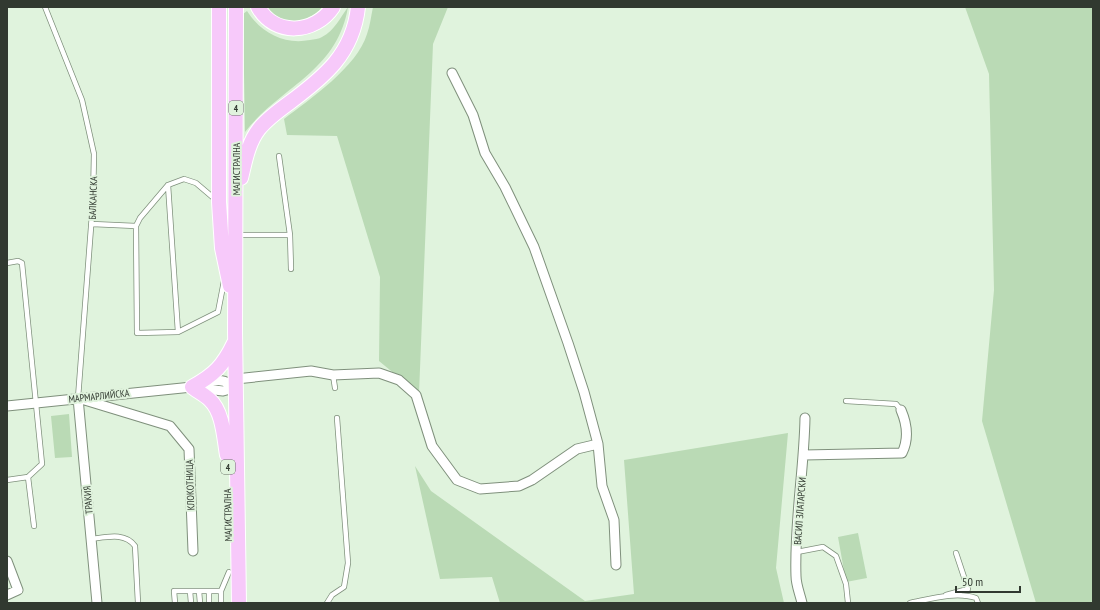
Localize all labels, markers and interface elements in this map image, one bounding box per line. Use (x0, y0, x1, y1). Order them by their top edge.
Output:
road number: 4 (229, 101, 243, 115)
street label: МАГИСТРАЛНА (230, 142, 243, 195)
street label: БАЛКАНСКА (86, 176, 100, 220)
street label: МАРМАРЛИЙСКА (68, 386, 130, 406)
street label: КЛОКОТНИЦА (183, 459, 197, 511)
road number: 4 (221, 460, 235, 474)
street label: ВАСИЛ ЗЛАТАРСКИ (791, 477, 809, 545)
street label: ТРАКИЯ (80, 485, 96, 515)
street label: МАГИСТРАЛНА (221, 488, 235, 541)
scale bar (956, 568, 1020, 594)
text: 50 m (962, 574, 983, 589)

